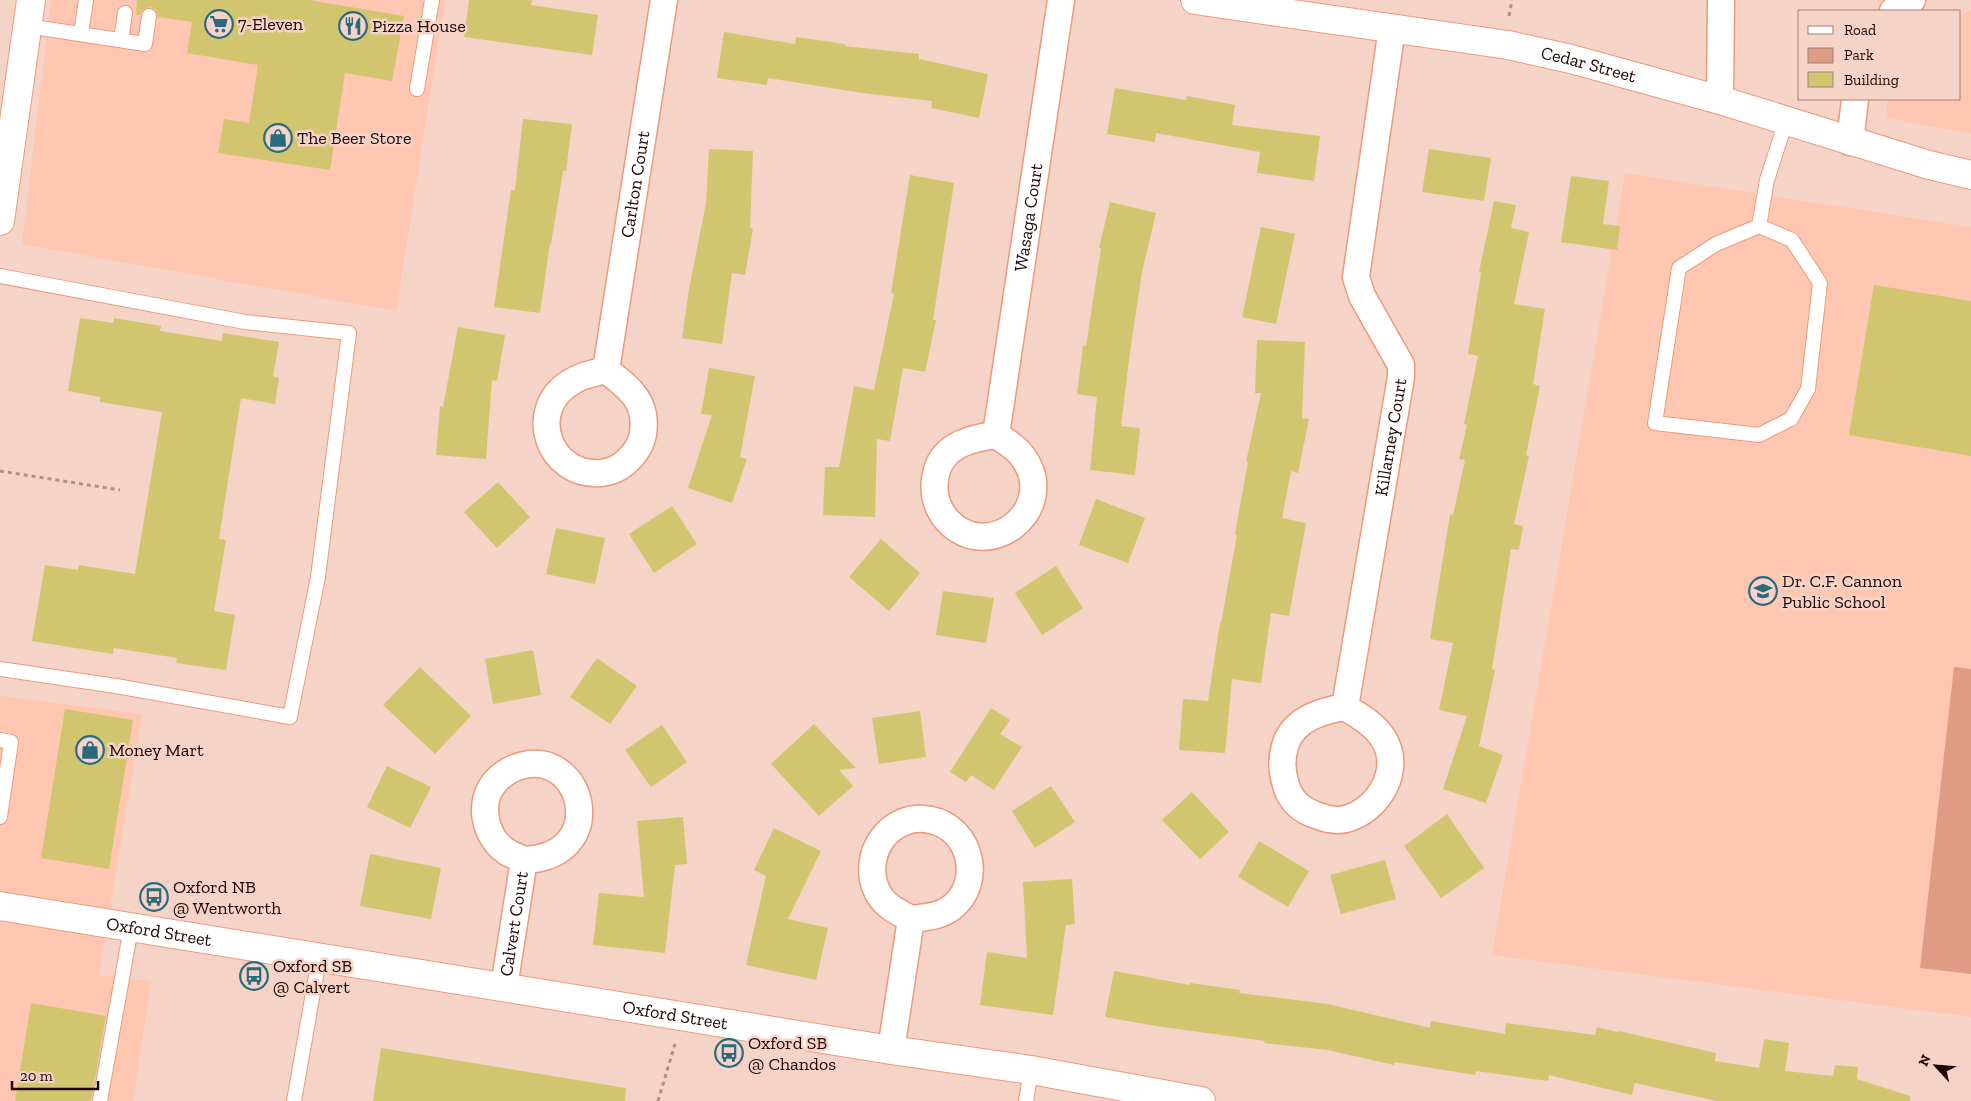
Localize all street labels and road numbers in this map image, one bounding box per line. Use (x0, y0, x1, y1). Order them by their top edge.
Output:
street label: Cedar Street (1539, 42, 1639, 87)
street label: Carlton Court (616, 129, 654, 239)
street label: Wasaga Court (1010, 161, 1048, 273)
street label: Killarney Court (1370, 376, 1412, 498)
street label: Calvert Court (495, 869, 533, 978)
street label: Oxford Street (105, 912, 213, 951)
street label: Oxford Street (621, 996, 730, 1035)

